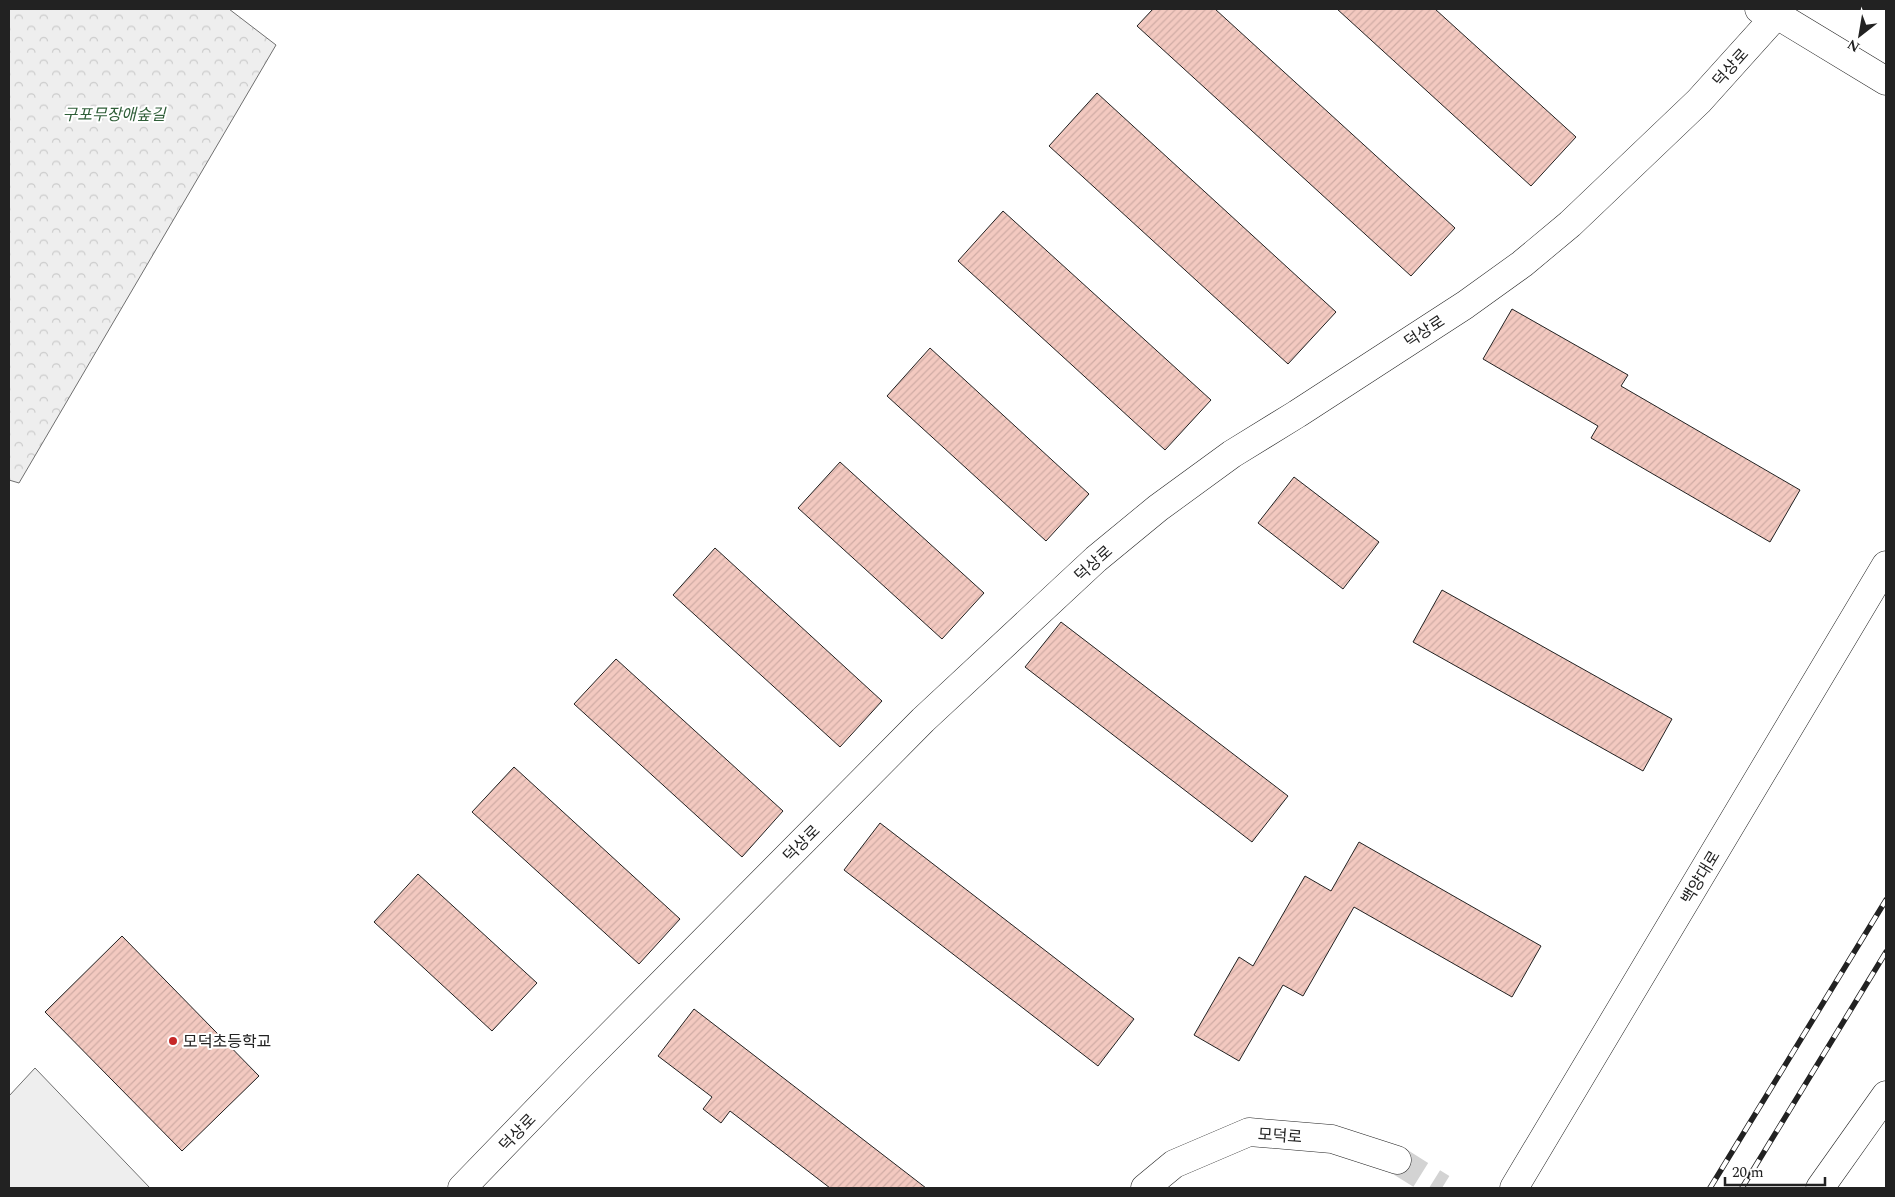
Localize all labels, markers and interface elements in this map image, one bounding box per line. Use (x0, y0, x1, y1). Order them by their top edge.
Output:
north arrow (1835, 10, 1885, 60)
text: N (1843, 34, 1864, 58)
street label: 덕상로 (1707, 43, 1755, 92)
park label: 구포무장애숲길 (62, 103, 167, 127)
street label: 덕상로 (1399, 310, 1450, 354)
street label: 덕상로 (1069, 540, 1118, 587)
street label: 덕상로 (778, 819, 826, 868)
street label: 백양대로 (1675, 846, 1726, 909)
place label: 모덕초등학교 (183, 1030, 271, 1054)
marker: 모덕초등학교 (167, 1035, 179, 1047)
street label: 덕상로 (494, 1108, 542, 1157)
street label: 모덕로 (1257, 1122, 1303, 1150)
scale bar (1725, 1154, 1825, 1186)
text: 20 m (1732, 1161, 1764, 1184)

